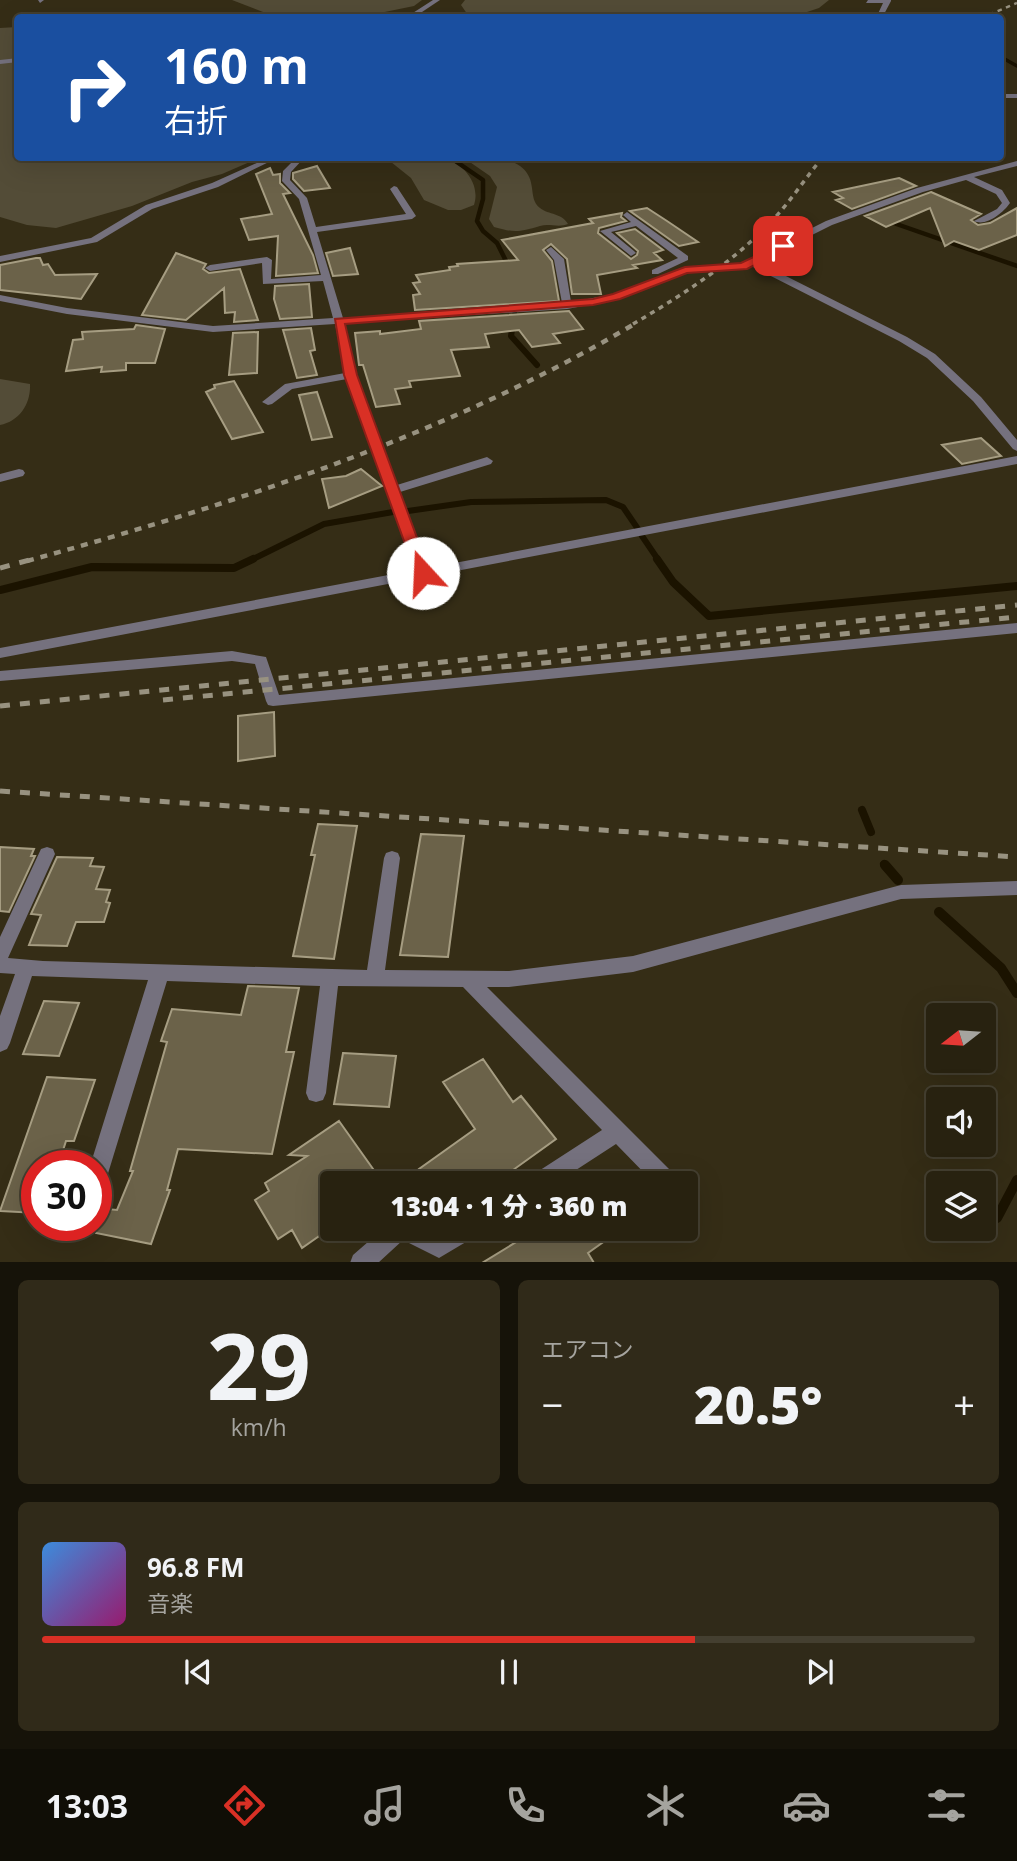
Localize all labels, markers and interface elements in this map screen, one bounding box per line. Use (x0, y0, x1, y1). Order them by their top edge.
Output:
text: 160 m (164, 32, 309, 98)
icon: right (49, 42, 140, 133)
text: 右折 (164, 98, 228, 141)
pin (753, 216, 813, 276)
icon: arrive (764, 227, 802, 265)
position arrow (386, 536, 460, 610)
north arrow (926, 1003, 996, 1073)
map controls (926, 1003, 996, 1241)
button: sound (926, 1087, 996, 1157)
speed limit sign: 30 (21, 1150, 112, 1241)
button: layers (926, 1171, 996, 1241)
text: 13:04 · 1 分 · 360 m (391, 1188, 627, 1224)
text: 29 (207, 1303, 311, 1427)
text: エアコン (542, 1333, 634, 1365)
text: 20.5° (694, 1368, 822, 1439)
text: − (542, 1378, 563, 1430)
text: + (953, 1378, 975, 1430)
text: km/h (231, 1411, 287, 1443)
text: 96.8 FM (147, 1549, 245, 1585)
text: 音楽 (147, 1587, 193, 1619)
icon: previous (179, 1653, 217, 1691)
icon: pause (490, 1653, 528, 1691)
icon: next (801, 1653, 839, 1691)
icon: directions (220, 1781, 269, 1830)
icon: music (360, 1781, 409, 1830)
icon: phone (501, 1781, 550, 1830)
icon: climate (641, 1781, 690, 1830)
icon: car (782, 1781, 831, 1830)
icon: filters (922, 1781, 971, 1830)
text: 13:03 (46, 1784, 128, 1827)

